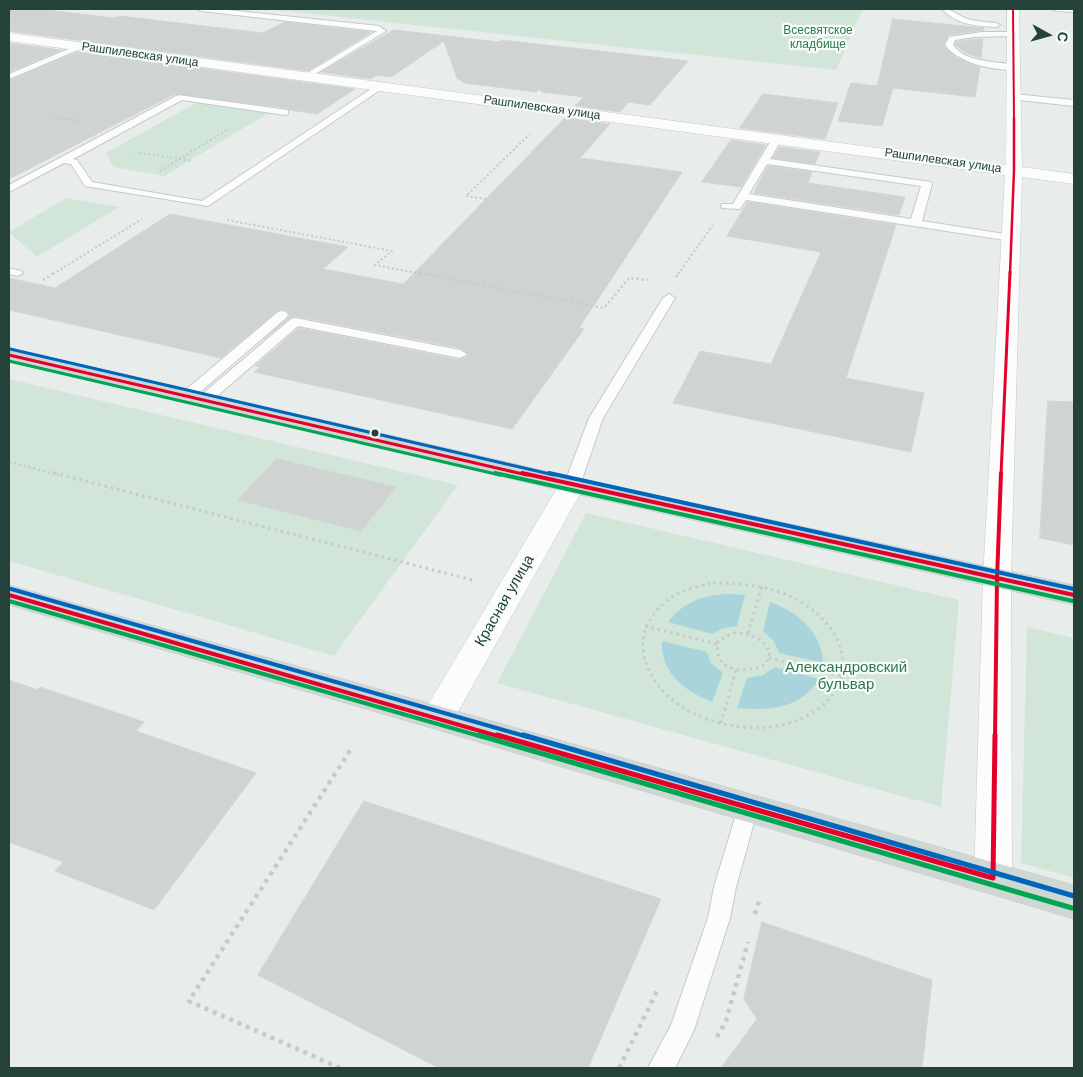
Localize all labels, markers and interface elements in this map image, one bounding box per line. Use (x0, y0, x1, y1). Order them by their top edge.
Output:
north arrow (1023, 10, 1073, 60)
park label: Всесвятское кладбище (783, 24, 853, 52)
text: С (1053, 31, 1072, 43)
street label: Рашпилевская улица (81, 40, 199, 70)
street label: Рашпилевская улица (483, 93, 601, 123)
street label: Рашпилевская улица (884, 146, 1002, 176)
unlabelled marker (370, 428, 380, 438)
street label: Красная улица (471, 552, 539, 650)
park label: Александровский бульвар (785, 659, 907, 694)

